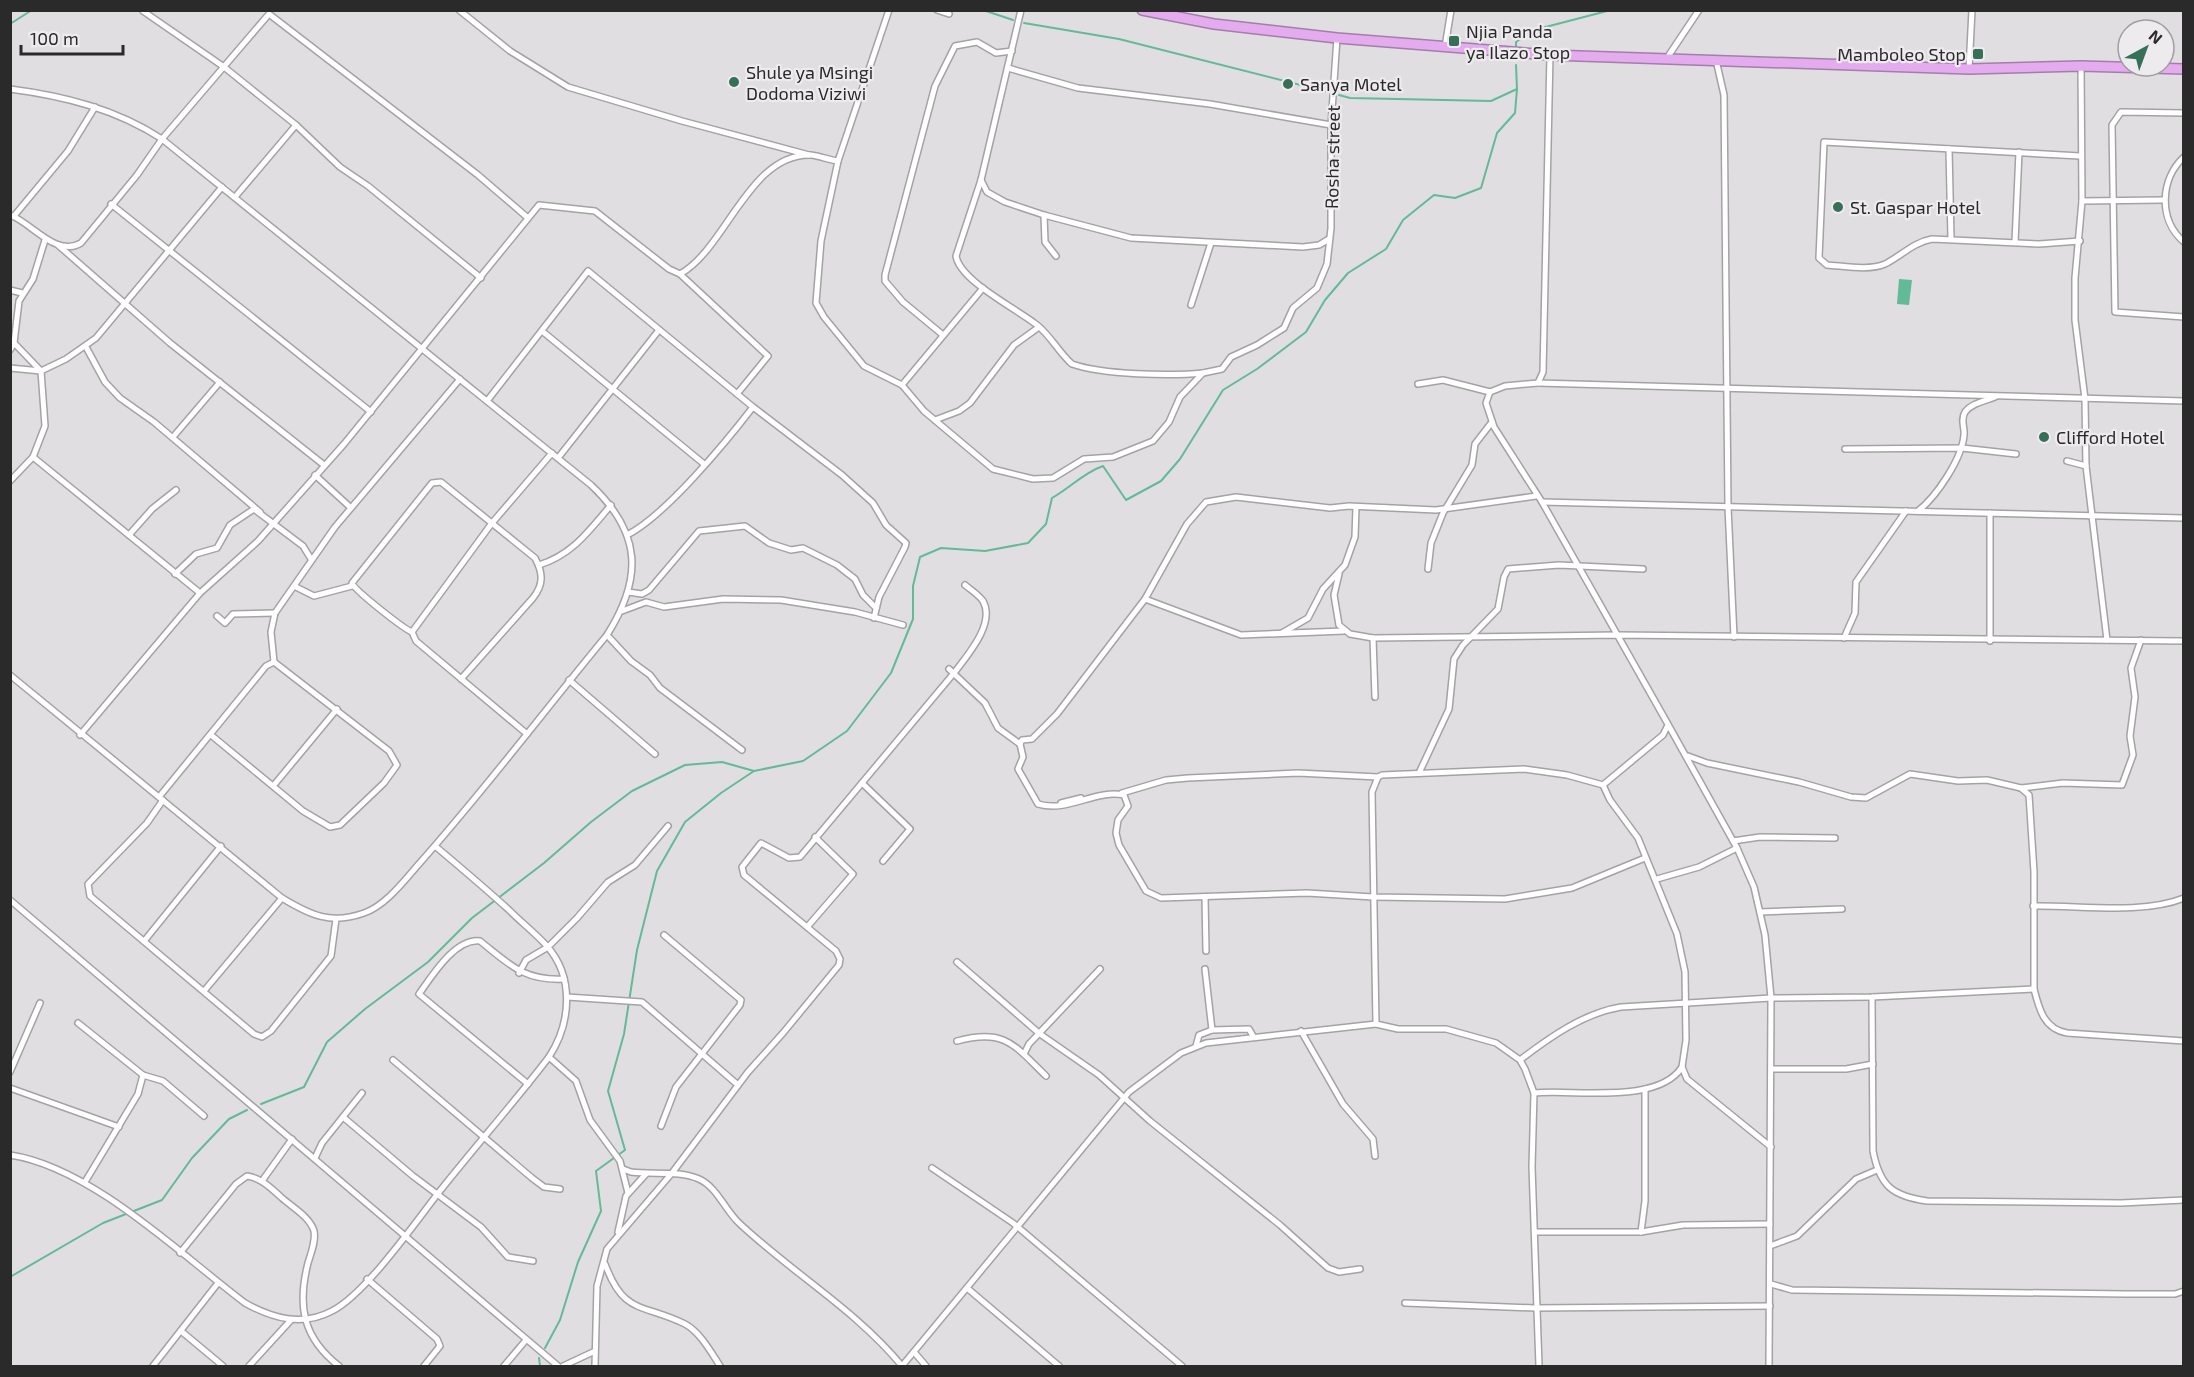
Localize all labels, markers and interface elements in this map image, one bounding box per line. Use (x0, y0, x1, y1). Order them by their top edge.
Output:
scale bar (21, 18, 123, 56)
north arrow (2116, 18, 2176, 78)
place label: Njia Panda ya Ilazo Stop (1466, 20, 1570, 63)
text: N (2146, 25, 2167, 47)
text: 100 m (30, 27, 79, 49)
marker: Njia Panda ya Ilazo Stop (1447, 34, 1461, 48)
place label: Mamboleo Stop (1837, 43, 1966, 65)
marker: Mamboleo Stop (1971, 47, 1985, 61)
place label: Shule ya Msingi Dodoma Viziwi (746, 61, 873, 104)
place label: Sanya Motel (1300, 73, 1402, 95)
marker: Shule ya Msingi Dodoma Viziwi (727, 75, 741, 89)
marker: Sanya Motel (1281, 77, 1295, 91)
street label: Rosha street (1320, 105, 1344, 209)
place label: St. Gaspar Hotel (1850, 196, 1981, 218)
marker: St. Gaspar Hotel (1831, 200, 1845, 214)
place label: Clifford Hotel (2056, 426, 2165, 448)
marker: Clifford Hotel (2037, 430, 2051, 444)

